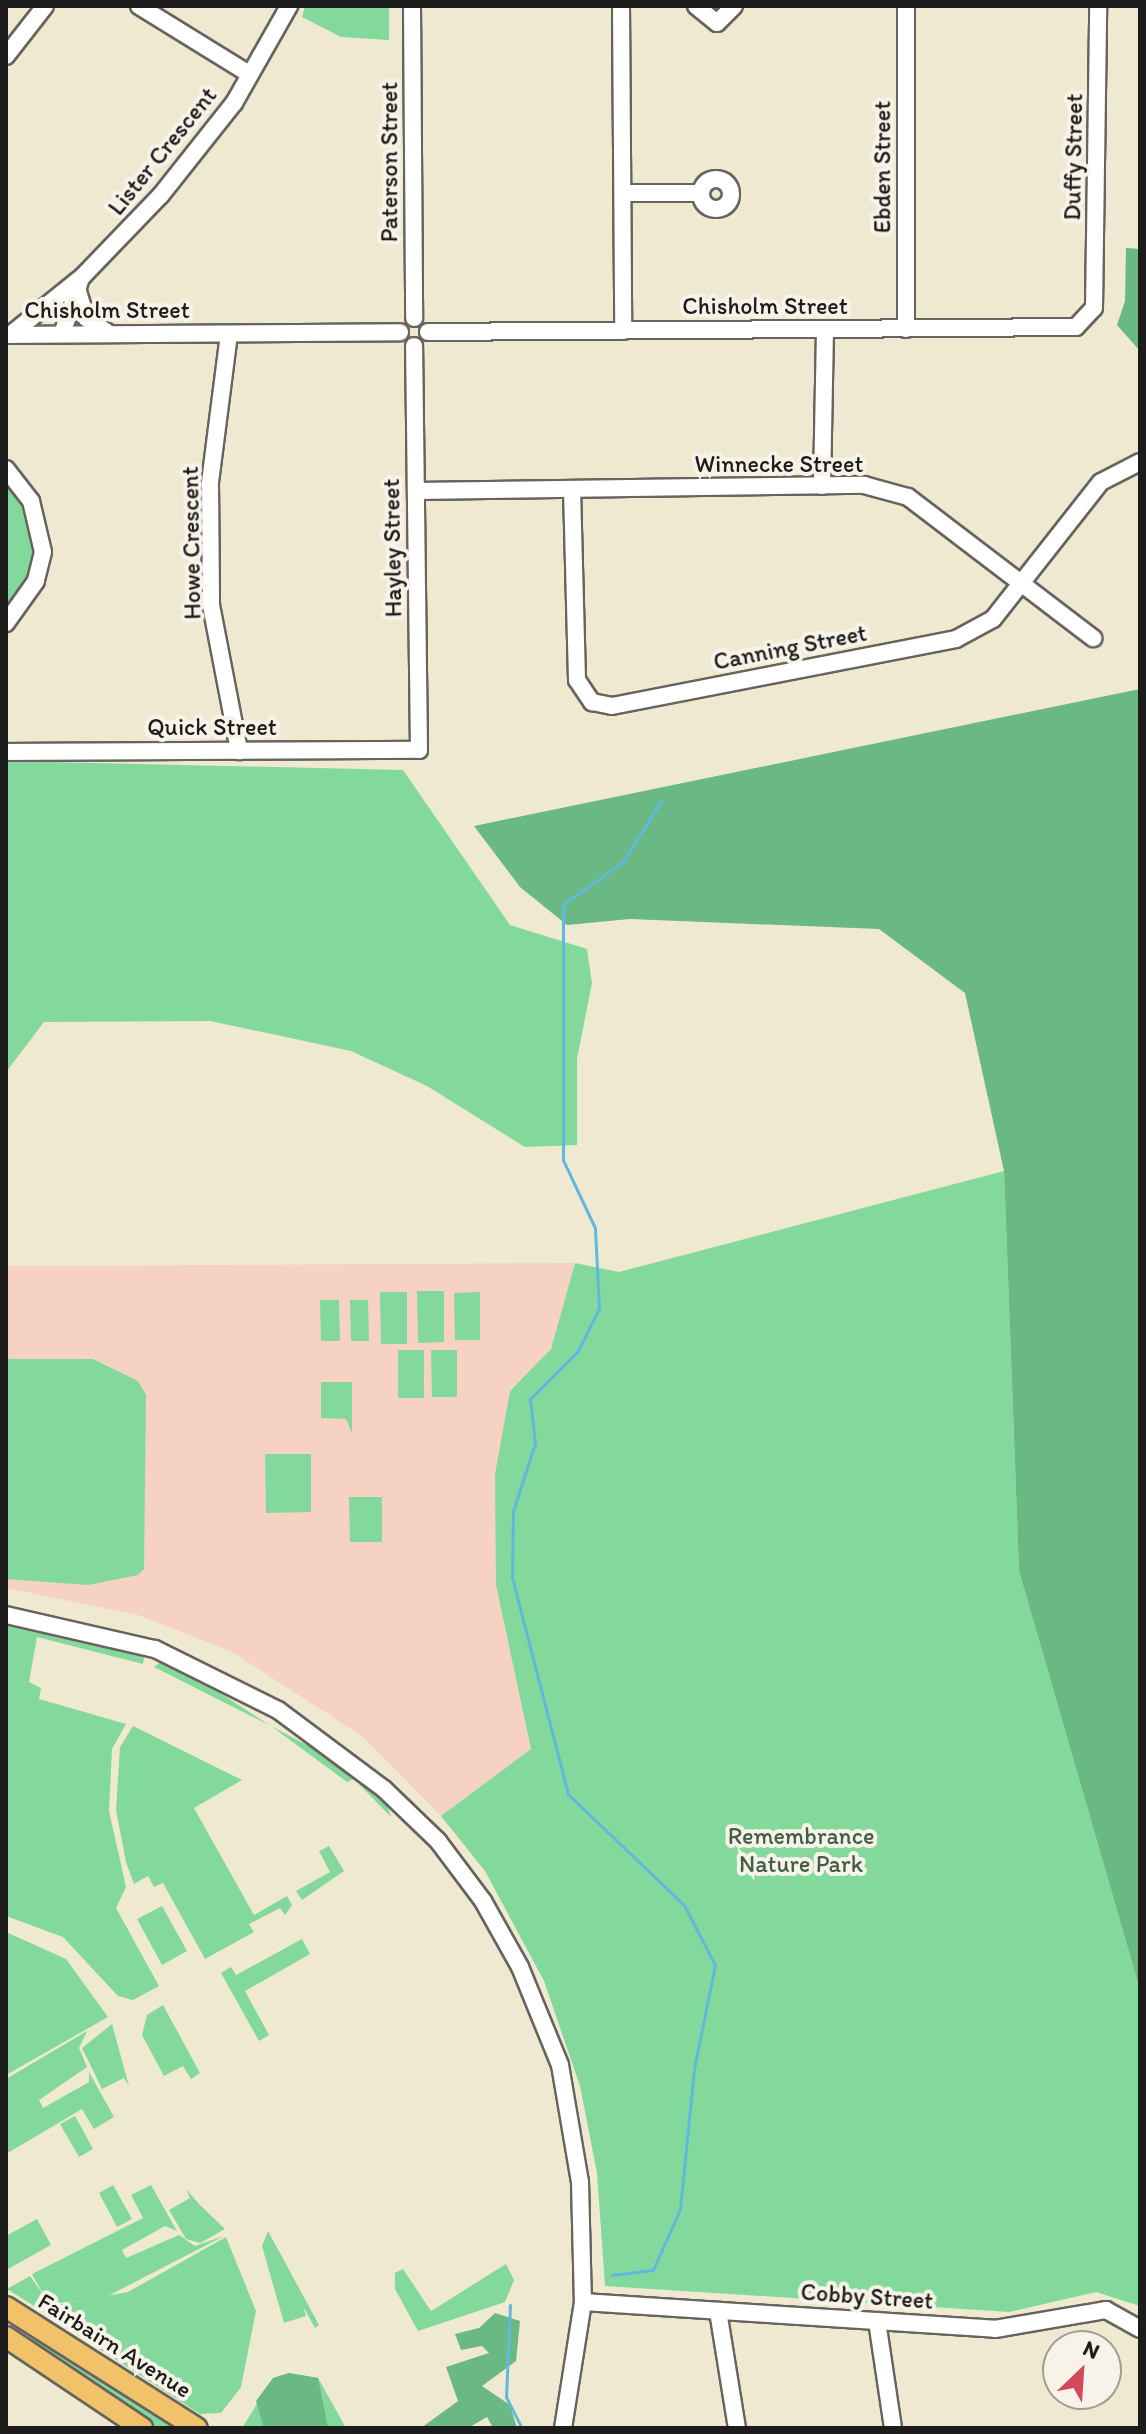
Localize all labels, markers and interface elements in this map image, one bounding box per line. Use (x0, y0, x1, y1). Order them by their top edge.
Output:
street label: Lister Crescent (102, 81, 222, 221)
street label: Paterson Street (375, 82, 403, 242)
street label: Duffy Street (1057, 93, 1089, 221)
street label: Ebden Street (868, 101, 896, 233)
street label: Chisholm Street (682, 292, 848, 320)
street label: Chisholm Street (24, 296, 190, 324)
street label: Winnecke Street (695, 450, 863, 478)
street label: Howe Crescent (175, 466, 207, 620)
street label: Hayley Street (376, 478, 408, 618)
street label: Canning Street (711, 618, 869, 676)
street label: Quick Street (147, 713, 277, 741)
park label: Remembrance Nature Park (728, 1822, 874, 1878)
street label: Cobby Street (800, 2277, 934, 2315)
street label: Fairbairn Avenue (33, 2287, 197, 2403)
north arrow (1042, 2330, 1122, 2410)
text: N (1079, 2334, 1104, 2365)

